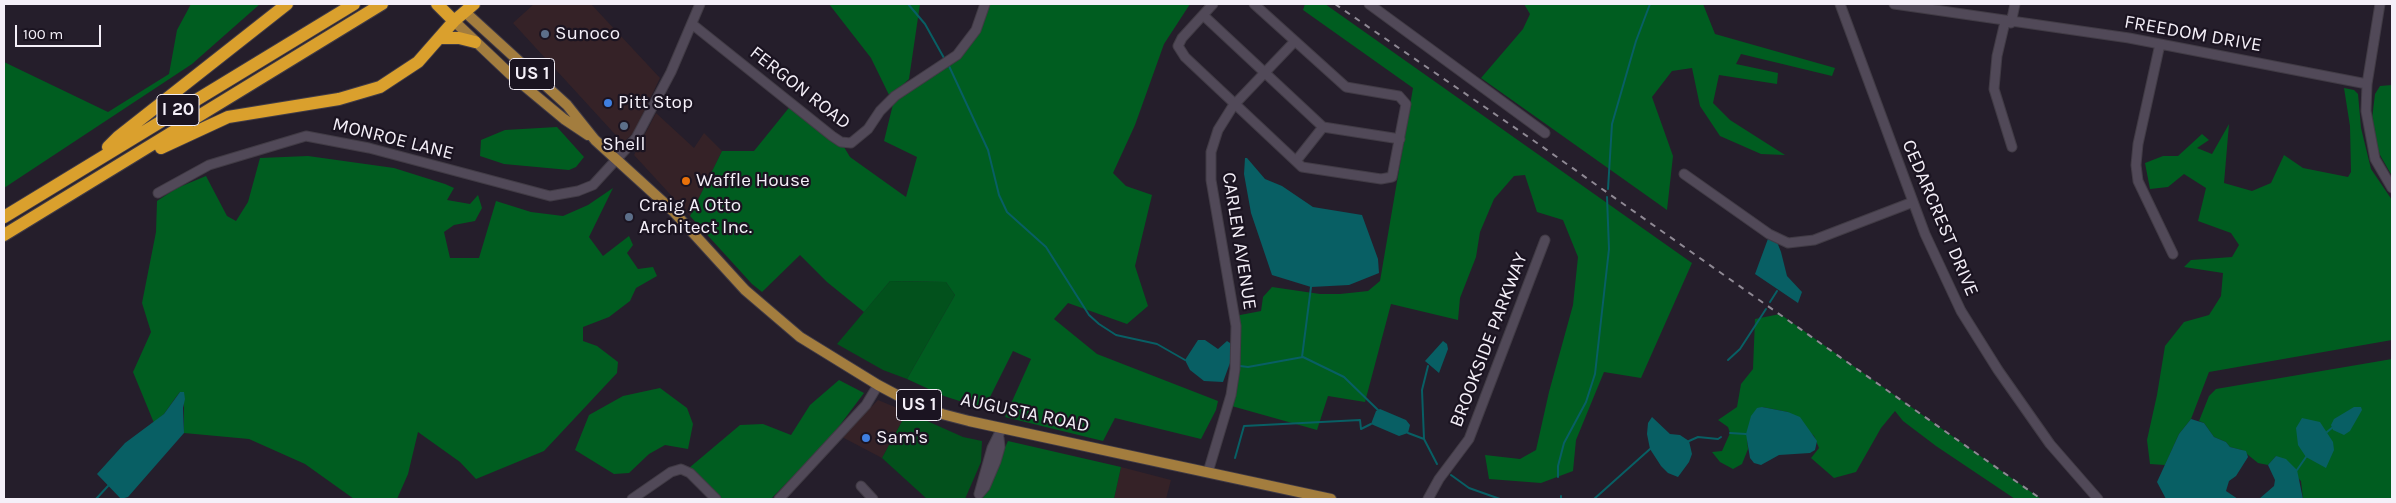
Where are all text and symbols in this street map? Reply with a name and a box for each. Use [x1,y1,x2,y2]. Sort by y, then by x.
street label: FREEDOM DRIVE [2122,11,2264,57]
scale bar [18,15,104,47]
place label: Sunoco [555,23,620,45]
text: 100 m [23,25,63,43]
marker: Sunoco [539,28,551,40]
street label: FERGON ROAD [745,42,855,134]
road number: US 1 [510,59,554,90]
place label: Pitt Stop [618,92,693,114]
road number: I 20 [157,94,199,126]
marker: Pitt Stop [602,97,614,109]
street label: MONROE LANE [330,113,456,165]
marker: Shell [618,120,630,132]
place label: Shell [602,134,646,156]
street label: CEDARCREST DRIVE [1897,136,1983,300]
place label: Waffle House [696,170,810,192]
street label: CARLEN AVENUE [1217,171,1261,311]
marker: Waffle House [680,175,692,187]
place label: Craig A Otto Architect Inc. [639,195,752,239]
marker: Craig A Otto Architect Inc. [623,211,635,223]
street label: BROOKSIDE PARKWAY [1445,249,1533,431]
street label: AUGUSTA ROAD [959,388,1091,438]
road number: US 1 [896,390,942,420]
place label: Sam's [876,427,928,449]
marker: Sam's [860,432,872,444]

